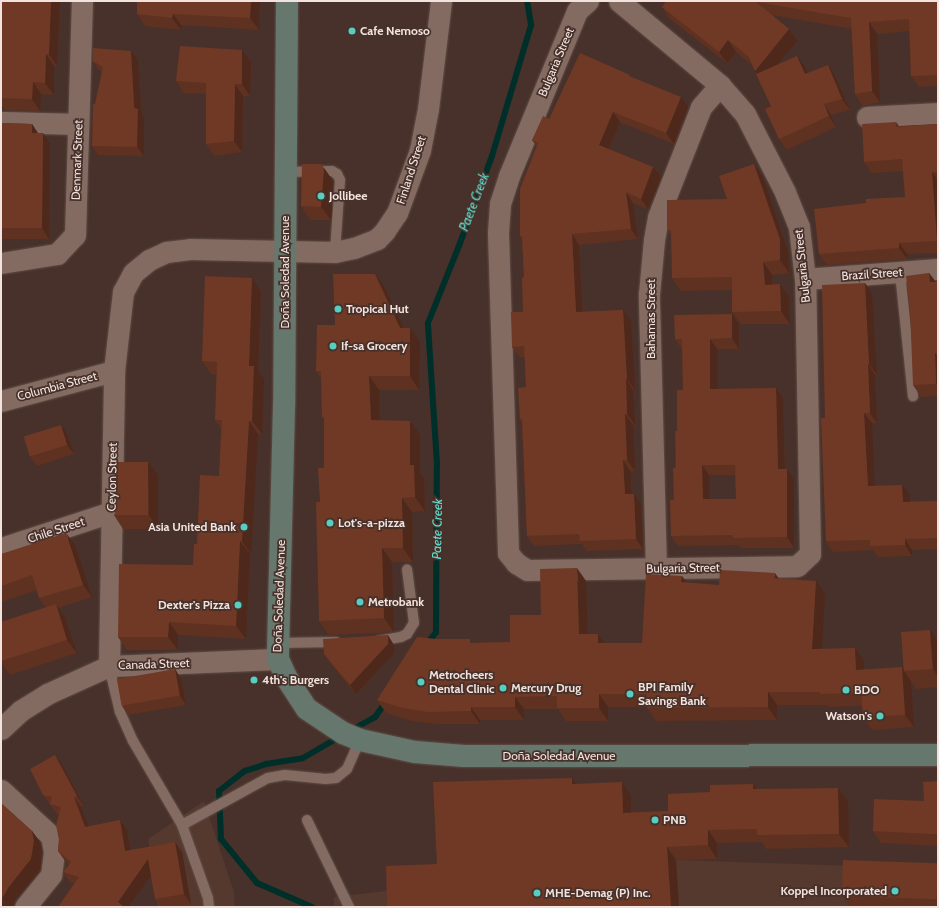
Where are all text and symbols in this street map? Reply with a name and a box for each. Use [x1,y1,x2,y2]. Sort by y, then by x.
place label: Cafe Nemoso [360,24,430,38]
street label: Bulgaria Street [535,25,577,99]
marker: Cafe Nemoso [347,26,357,36]
street label: Denmark Street [68,120,86,200]
street label: Finland Street [393,134,429,206]
water label: Paete Creek [456,171,492,233]
place label: Jollibee [329,189,367,203]
marker: Jollibee [316,191,326,201]
street label: Doña Soledad Avenue [278,216,292,328]
street label: Bulgaria Street [791,229,813,303]
street label: Brazil Street [841,265,903,283]
street label: Bahamas Street [644,279,658,359]
place label: Tropical Hut [346,302,409,316]
marker: Tropical Hut [333,304,343,314]
place label: If-sa Grocery [341,339,407,353]
marker: If-sa Grocery [328,341,338,351]
street label: Columbia Street [16,368,98,404]
street label: Ceylon Street [104,442,120,512]
water label: Paete Creek [429,498,445,560]
street label: Chile Street [26,514,86,546]
place label: Lot's-a-pizza [338,516,405,530]
marker: Lot's-a-pizza [325,518,335,528]
place label: Asia United Bank [148,520,236,534]
marker: Asia United Bank [239,522,249,532]
street label: Doña Soledad Avenue [270,539,288,653]
street label: Bulgaria Street [646,560,720,576]
place label: Metrobank [368,595,424,609]
marker: Metrobank [355,597,365,607]
place label: Dexter's Pizza [158,598,230,612]
marker: Dexter's Pizza [233,600,243,610]
street label: Canada Street [118,656,190,672]
place label: Metrocheers Dental Clinic [429,668,495,696]
place label: 4th's Burgers [262,673,329,687]
marker: 4th's Burgers [249,675,259,685]
marker: Metrocheers Dental Clinic [416,677,426,687]
place label: BPI Family Savings Bank [638,680,706,708]
place label: Mercury Drug [511,681,581,695]
marker: Mercury Drug [498,683,508,693]
place label: BDO [854,683,879,697]
marker: BDO [841,685,851,695]
marker: BPI Family Savings Bank [625,689,635,699]
place label: Watson's [825,709,872,723]
marker: Watson's [875,711,885,721]
street label: Doña Soledad Avenue [503,749,615,763]
place label: PNB [663,813,686,827]
marker: PNB [650,815,660,825]
place label: Koppel Incorporated [781,884,887,898]
place label: MHE-Demag (P) Inc. [545,886,651,900]
marker: Koppel Incorporated [890,886,900,896]
marker: MHE-Demag (P) Inc. [532,888,542,898]

